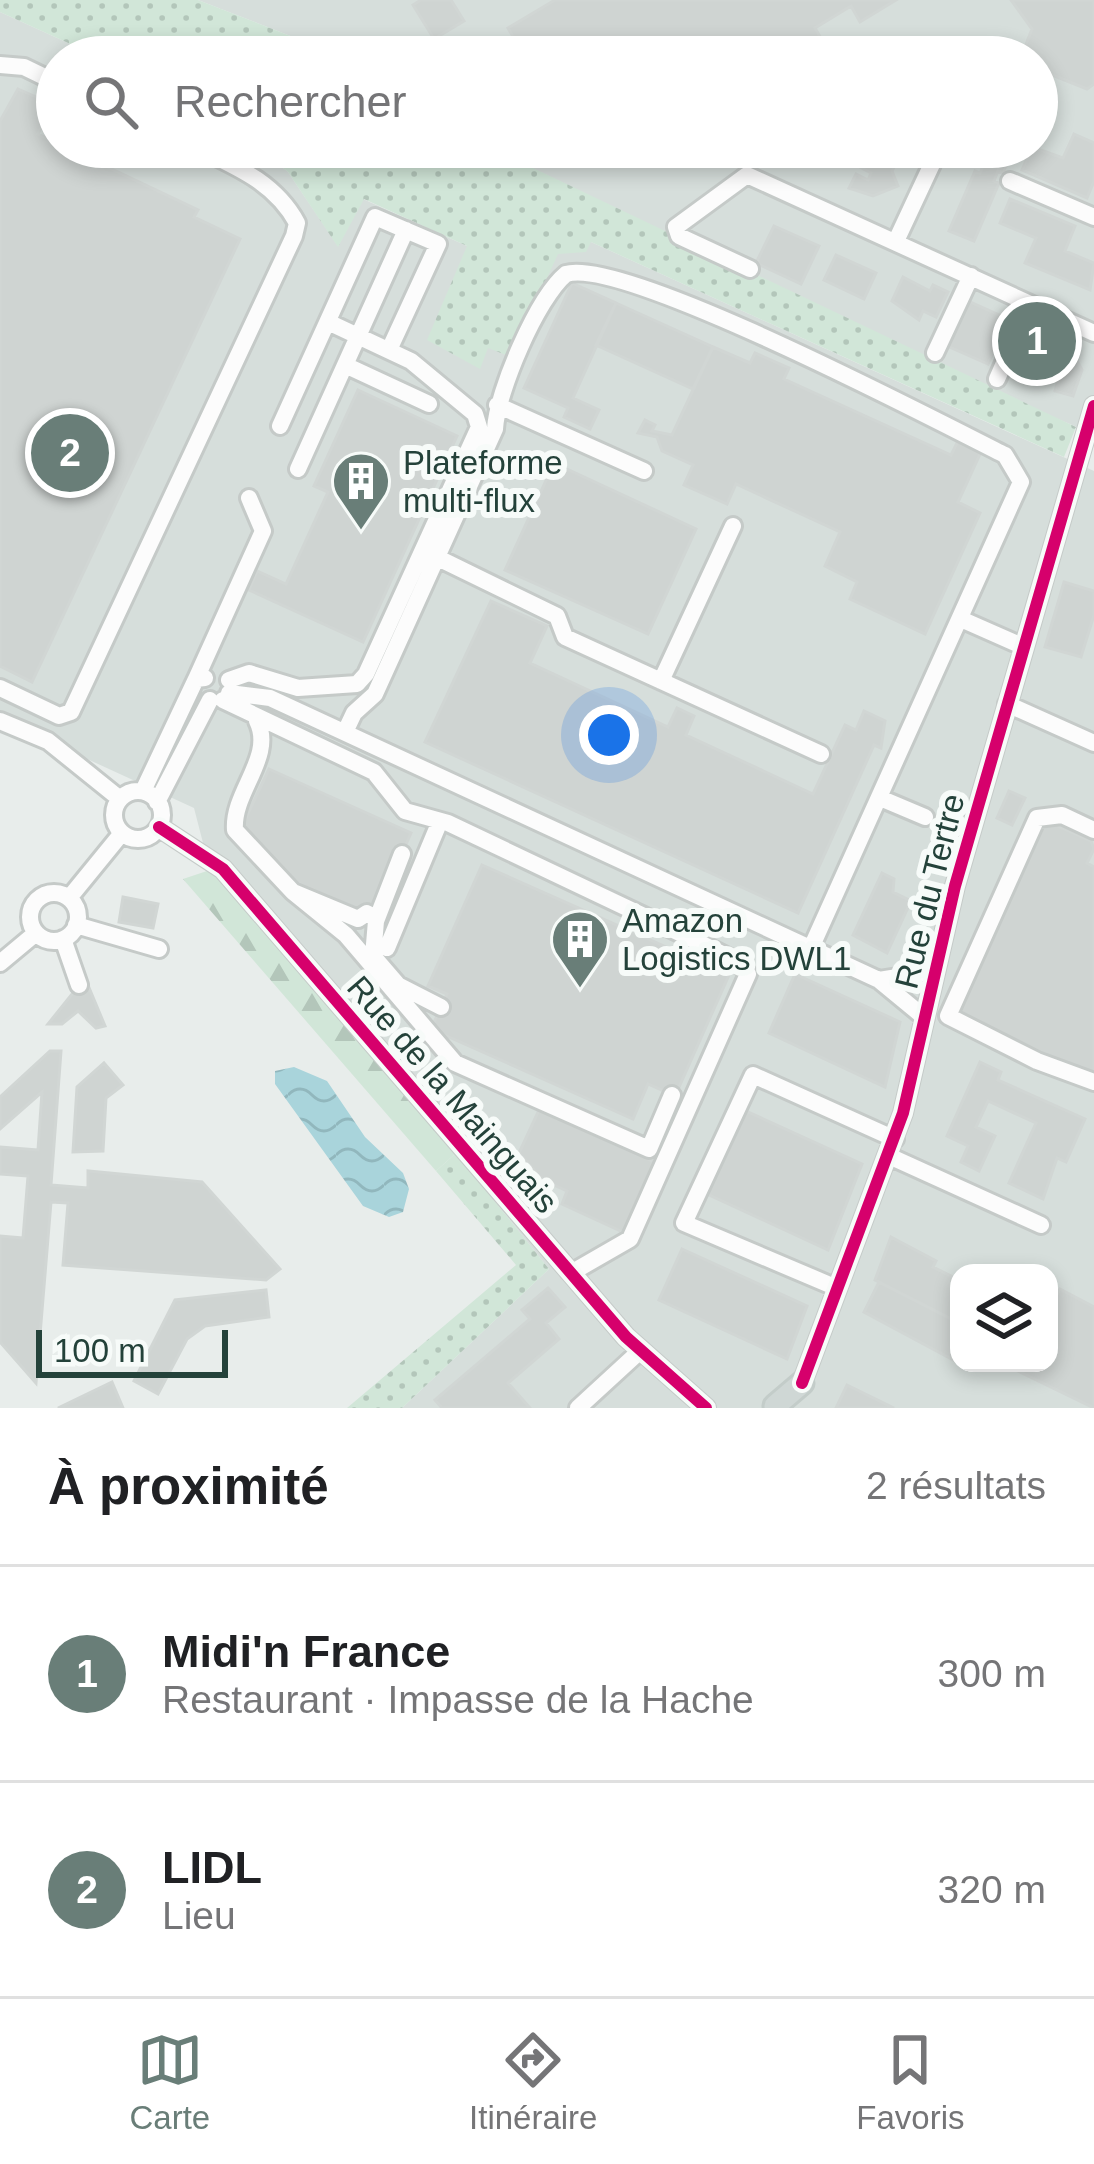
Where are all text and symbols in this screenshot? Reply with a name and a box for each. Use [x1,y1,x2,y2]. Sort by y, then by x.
search box [36,36,1058,168]
icon: search [78,69,144,135]
text: Rechercher [174,76,407,127]
pin: 1 [998,296,1076,386]
pin: 2 [31,408,109,498]
place label: Plateforme multi-flux [403,444,563,519]
building icon: Plateforme multi-flux [330,450,392,532]
your location [579,705,639,765]
street label: Rue du Tertre [887,790,972,992]
place label: Amazon Logistics DWL1 [622,902,851,977]
building icon: Amazon Logistics DWL1 [549,908,611,990]
street label: Rue de la Mainguais [340,969,565,1220]
map controls [950,1264,1058,1372]
button: layers [950,1264,1058,1372]
scale bar [36,1324,228,1377]
text: 100 m [54,1332,146,1369]
text: À proximité [48,1458,329,1515]
text: 2 résultats [866,1464,1046,1507]
text: Midi'n France [162,1626,450,1677]
text: 1 [76,1652,98,1695]
text: 300 m [938,1652,1046,1695]
text: Restaurant · Impasse de la Hache [162,1678,754,1721]
text: LIDL [162,1842,262,1893]
text: 2 [76,1868,98,1911]
text: 320 m [938,1868,1046,1911]
text: Lieu [162,1894,236,1937]
tab: Carte [129,2027,210,2137]
tab: Itinéraire [469,2027,597,2137]
tab: Favoris [856,2027,965,2137]

